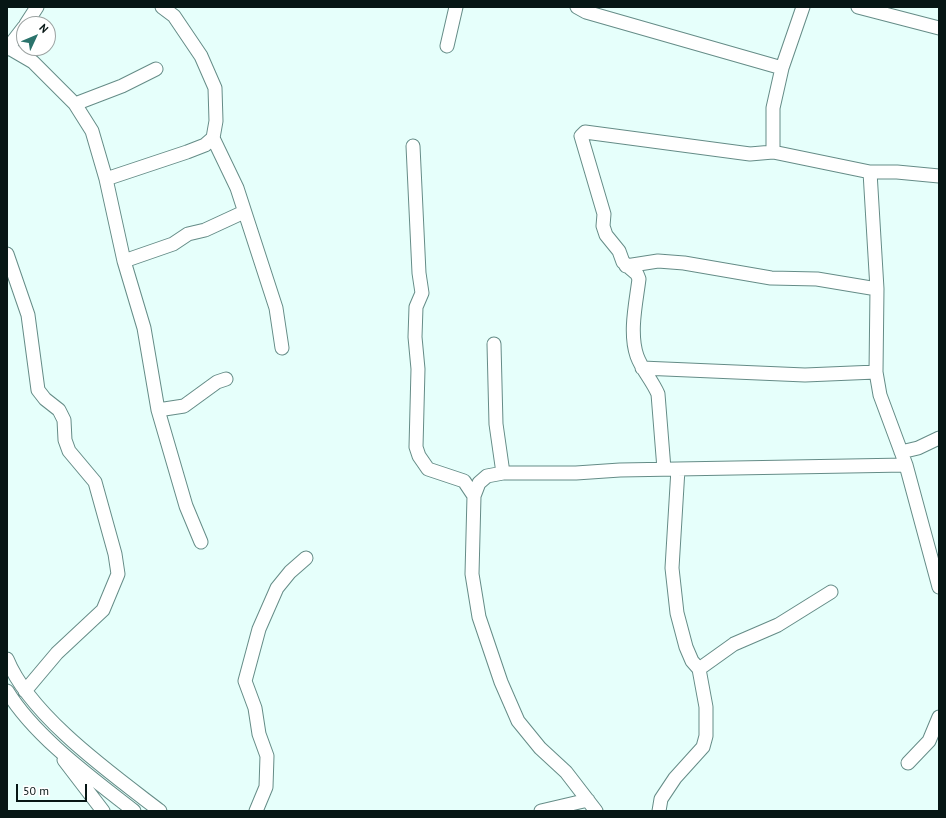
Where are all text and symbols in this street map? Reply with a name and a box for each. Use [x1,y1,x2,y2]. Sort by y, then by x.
north arrow [16,16,56,56]
text: N [36,21,51,36]
scale bar [18,776,89,802]
text: 50 m [23,783,49,798]

